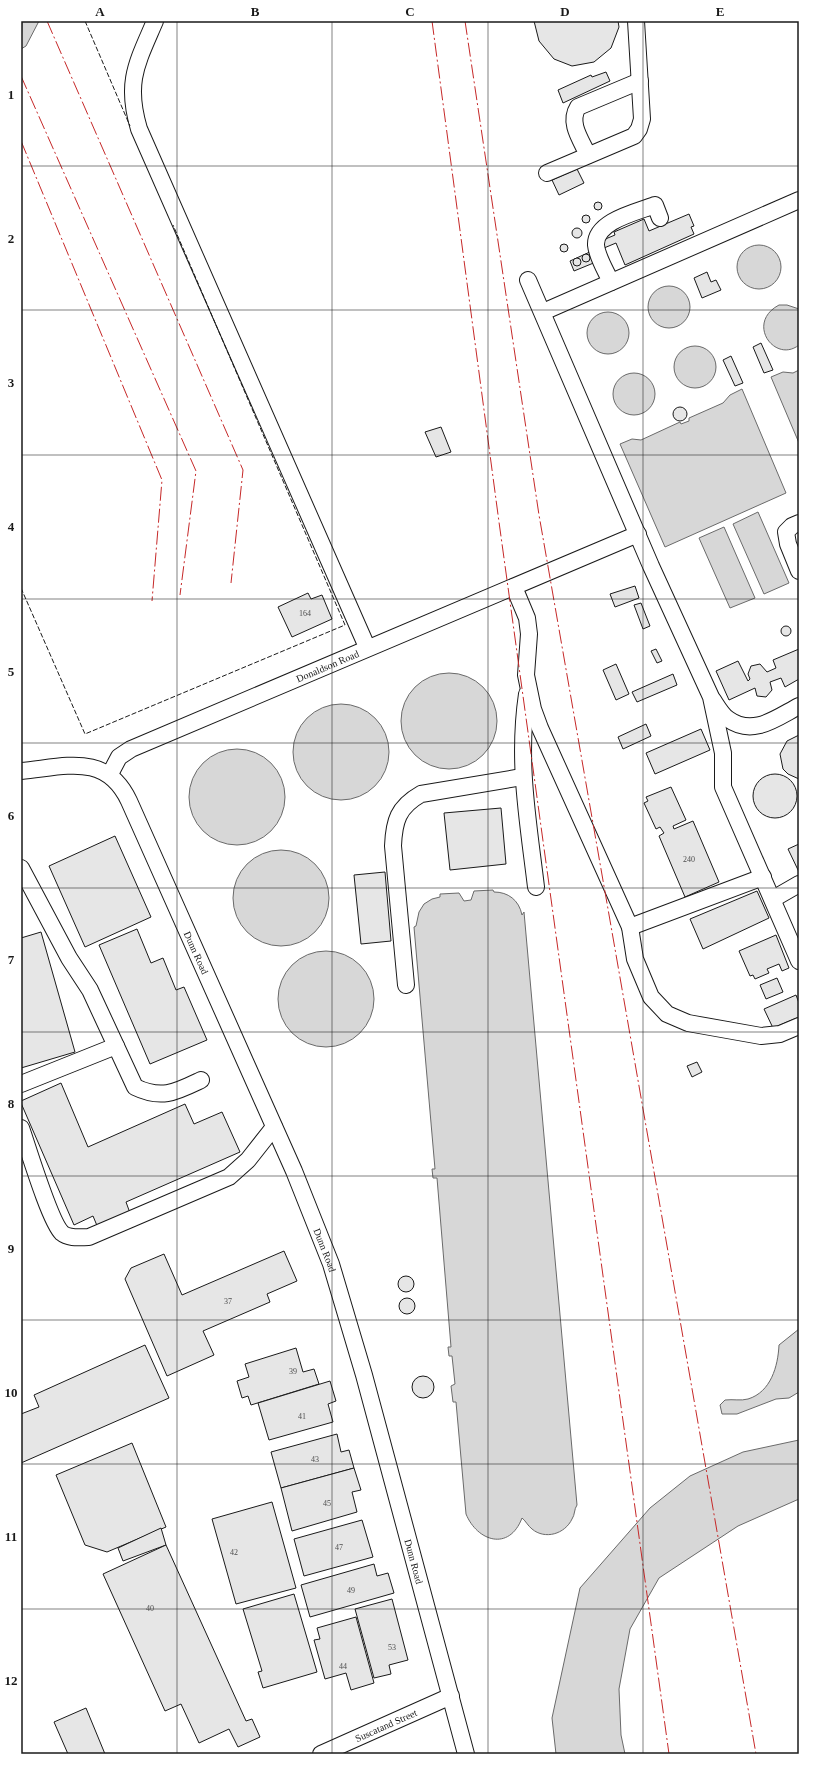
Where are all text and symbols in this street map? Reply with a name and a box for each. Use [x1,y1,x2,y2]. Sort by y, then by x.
text: A [95,4,105,19]
text: B [251,4,260,19]
text: C [405,4,415,19]
text: D [560,4,570,19]
text: E [716,4,724,19]
text: 1 [8,87,14,102]
text: 2 [8,231,14,246]
text: 3 [8,375,15,390]
text: 4 [8,519,15,534]
house number: 164 [299,609,311,618]
street label: Donaldson Road [295,648,361,684]
text: 5 [8,664,15,679]
text: 6 [8,808,15,823]
house number: 240 [683,855,695,864]
street label: Dunn Road [182,930,210,976]
text: 7 [8,952,15,967]
text: 8 [8,1096,15,1111]
street label: Dunn Road [311,1227,338,1273]
text: 9 [8,1241,15,1256]
house number: 37 [224,1297,232,1306]
house number: 39 [289,1367,297,1376]
text: 10 [5,1385,18,1400]
house number: 41 [298,1412,306,1421]
house number: 43 [311,1455,319,1464]
house number: 45 [323,1499,331,1508]
text: 11 [5,1529,17,1544]
street label: Dunn Road [402,1538,425,1585]
house number: 47 [335,1543,343,1552]
house number: 42 [230,1548,238,1557]
house number: 49 [347,1586,355,1595]
house number: 40 [146,1604,154,1613]
house number: 53 [388,1643,396,1652]
house number: 44 [339,1662,347,1671]
text: 12 [5,1673,18,1688]
street label: Suscatand Street [353,1707,419,1744]

